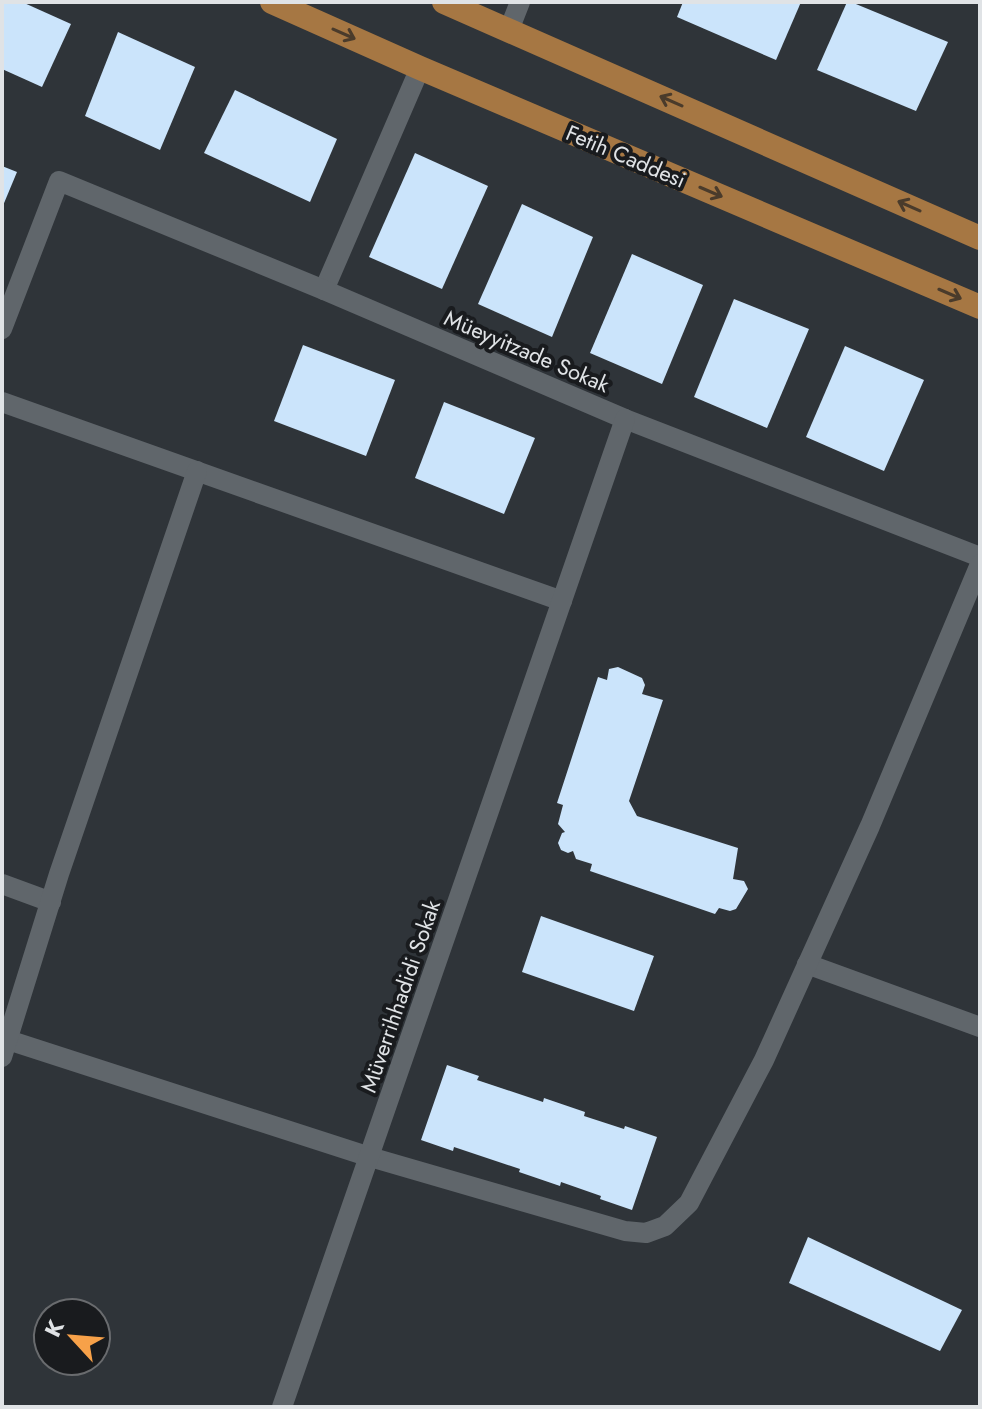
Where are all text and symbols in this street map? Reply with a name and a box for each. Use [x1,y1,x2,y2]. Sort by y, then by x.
one-way arrow [331,27,355,42]
one-way arrow [659,93,684,108]
street label: Fetih Caddesi [561,116,691,196]
one-way arrow [698,185,723,200]
one-way arrow [897,198,921,213]
one-way arrow [937,288,962,303]
street label: Müeyyitzade Sokak [439,302,615,400]
street label: Müverrihhadidi Sokak [352,895,448,1097]
north arrow [32,1297,112,1377]
text: K [36,1314,72,1342]

